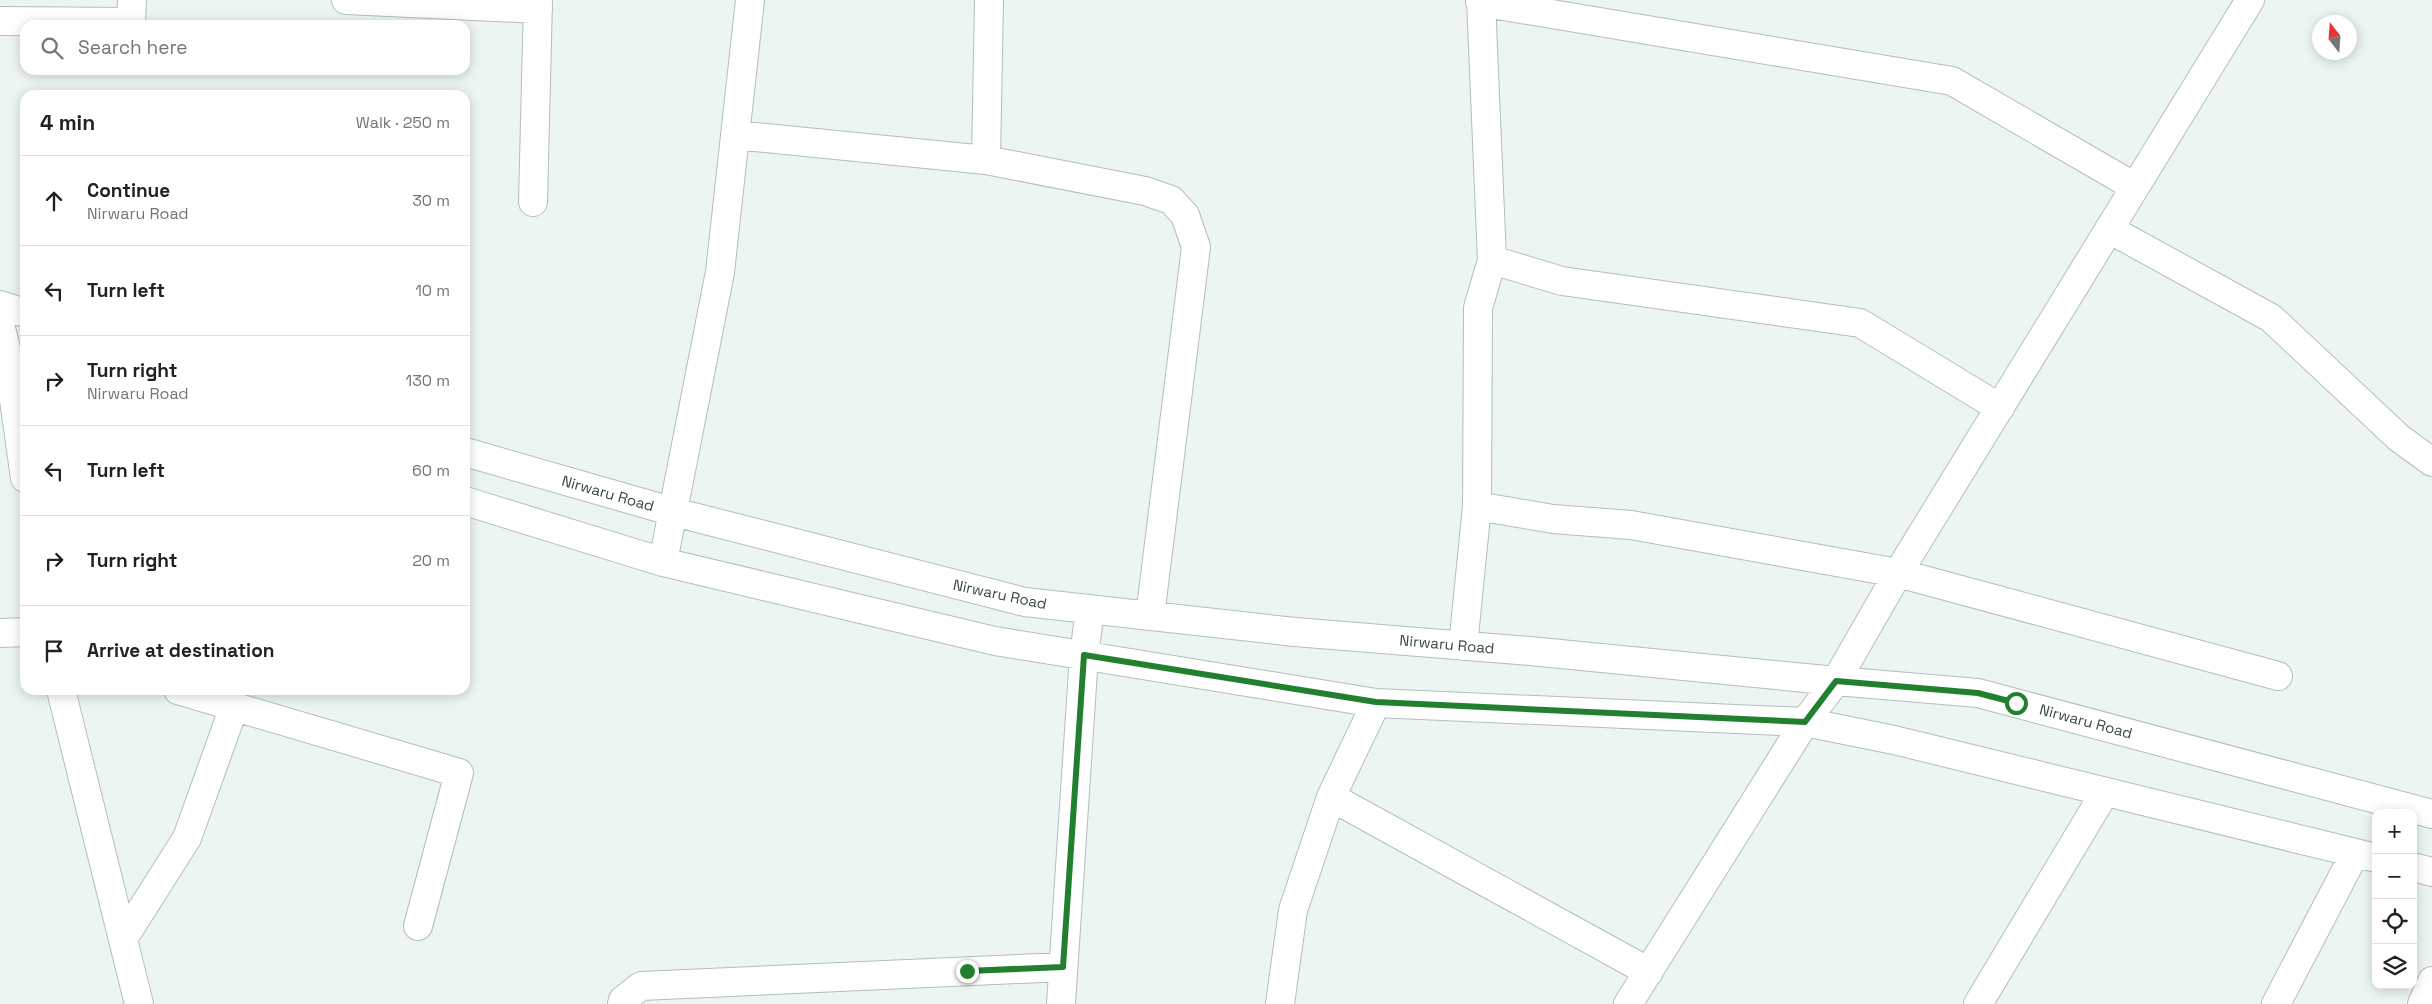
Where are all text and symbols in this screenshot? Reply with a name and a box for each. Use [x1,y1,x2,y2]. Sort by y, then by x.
north arrow [2312,15,2357,60]
search box [20,20,470,75]
icon: search [38,34,66,62]
text: Search here [78,35,188,60]
text: 4 min [40,109,95,136]
text: Walk · 250 m [356,112,450,133]
text: Continue [87,178,170,203]
icon: ahead [40,187,68,215]
text: 30 m [412,190,450,211]
text: Nirwaru Road [87,203,189,224]
icon: left [40,277,68,305]
text: Turn left [87,278,165,303]
text: 10 m [415,280,450,301]
text: Turn right [87,358,177,383]
icon: right [40,367,68,395]
text: 130 m [406,370,450,391]
text: Nirwaru Road [87,383,189,404]
icon: left [40,457,68,485]
text: Turn left [87,458,165,483]
text: 60 m [412,460,450,481]
street label: Nirwaru Road [560,471,656,515]
icon: right [40,547,68,575]
text: Turn right [87,548,177,573]
text: 20 m [412,550,450,571]
street label: Nirwaru Road [951,575,1049,613]
street label: Nirwaru Road [1399,630,1495,658]
icon: arrive [40,637,68,665]
text: Arrive at destination [87,638,275,663]
route start [2005,692,2028,715]
street label: Nirwaru Road [2038,699,2134,743]
map controls [2372,809,2417,989]
button: + [2372,809,2417,854]
button: − [2372,854,2417,899]
button: locate [2372,899,2417,944]
button: layers [2372,944,2417,989]
route end [956,960,979,983]

